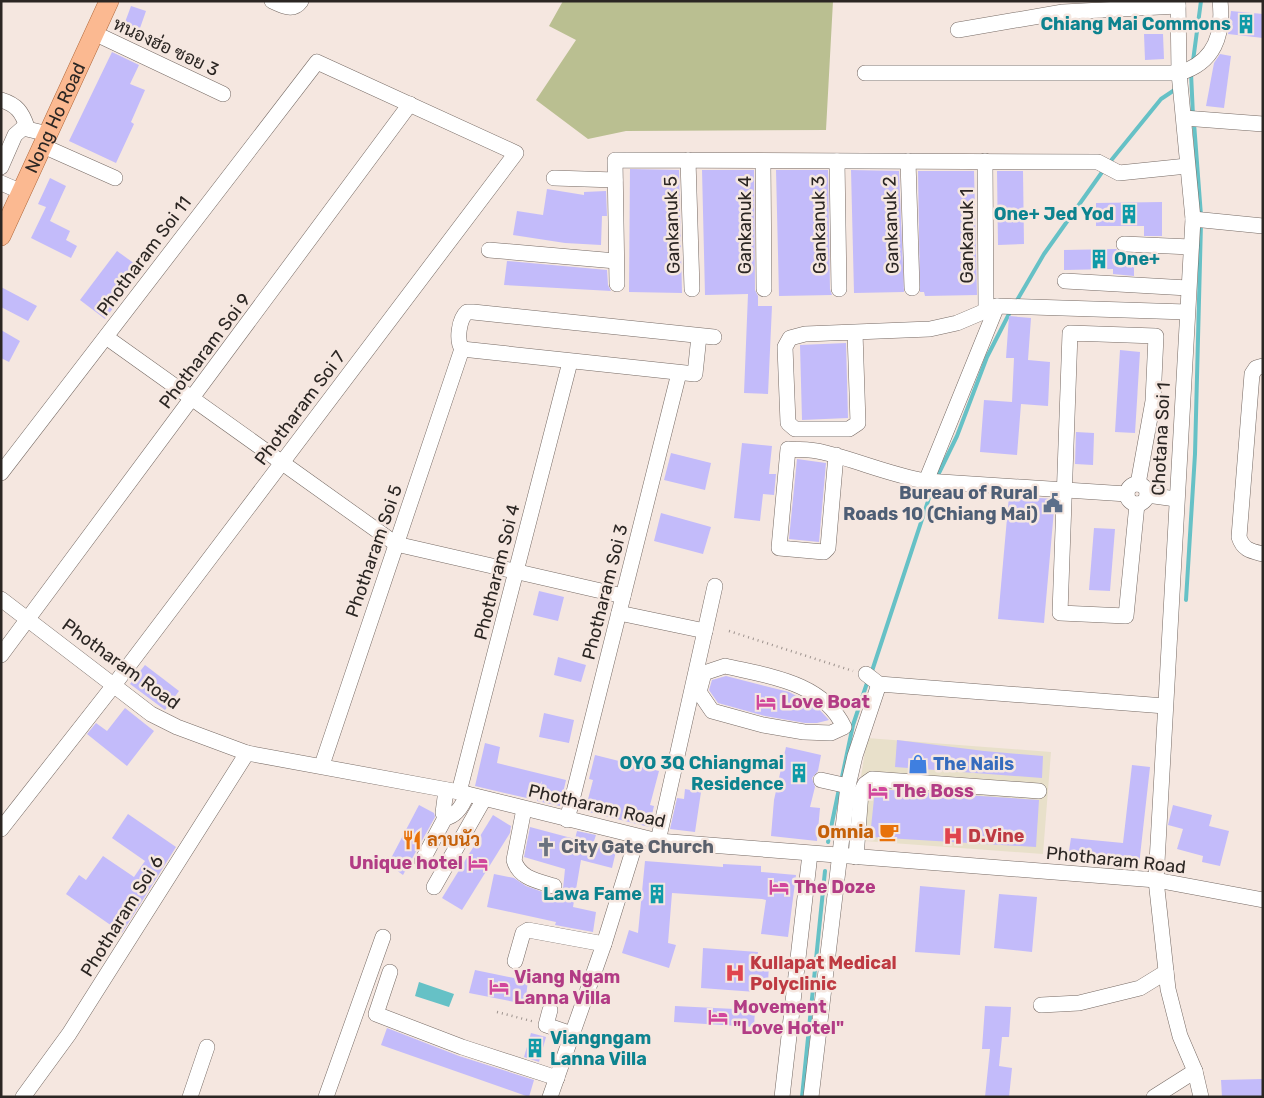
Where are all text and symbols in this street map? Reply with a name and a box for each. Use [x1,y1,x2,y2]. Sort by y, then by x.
street label: หนองฮ่อ ซอย 3 [110,12,223,81]
place label: Chiang Mai Commons [1040,13,1231,35]
building icon: Chiang Mai Commons [1235,13,1257,35]
street label: Nong Ho Road [20,59,90,177]
street label: Gankanuk 5 [659,176,685,274]
street label: Gankanuk 4 [734,176,756,274]
street label: Gankanuk 3 [807,176,831,274]
street label: Gankanuk 2 [878,176,904,274]
street label: Gankanuk 1 [956,188,978,284]
street label: Photharam Soi 11 [92,192,196,320]
place label: One+ Jed Yod [994,203,1114,225]
building icon: One+ Jed Yod [1118,203,1140,225]
building icon: One+ [1088,248,1110,270]
place label: One+ [1114,248,1160,270]
street label: Photharam Soi 9 [154,289,256,413]
street label: Photharam Soi 7 [250,347,350,469]
street label: Chotana Soi 1 [1147,382,1175,496]
street label: Photharam Soi 5 [341,482,407,620]
place label: Bureau of Rural Roads 10 (Chiang Mai) [843,482,1038,525]
public building icon: Bureau of Rural Roads 10 (Chiang Mai) [1042,492,1064,514]
street label: Photharam Soi 4 [469,502,525,642]
street label: Photharam Soi 3 [578,522,632,662]
street label: Photharam Road [58,614,184,714]
hotel icon: Love Boat [755,691,777,713]
place label: Love Boat [781,691,870,713]
place label: OYO 3Q Chiangmai Residence [620,752,784,795]
shop icon: The Nails [907,753,929,775]
place label: The Nails [933,753,1014,775]
building icon: OYO 3Q Chiangmai Residence [788,762,810,784]
street label: Photharam Road [526,779,668,833]
hotel icon: The Boss [867,780,889,802]
place label: The Boss [893,780,974,802]
place label: Omnia [817,821,874,843]
cafe icon: Omnia [878,821,900,843]
hospital icon: D.Vine [942,825,964,847]
place label: D.Vine [968,825,1025,847]
restaurant icon: ลาบนัว [401,829,423,851]
place label: ลาบนัว [427,829,480,851]
church icon: City Gate Church [535,836,557,858]
place label: City Gate Church [561,836,714,858]
street label: Photharam Road [1045,842,1187,878]
street label: Photharam Soi 6 [76,851,168,981]
place label: Unique hotel [349,852,463,874]
hotel icon: Unique hotel [467,852,489,874]
hotel icon: The Doze [768,876,790,898]
place label: The Doze [794,876,876,898]
place label: Lawa Fame [543,883,642,905]
building icon: Lawa Fame [646,883,668,905]
place label: Kullapat Medical Polyclinic [750,952,897,995]
hospital icon: Kullapat Medical Polyclinic [724,962,746,984]
place label: Viang Ngam Lanna Villa [514,966,620,1009]
hotel icon: Viang Ngam Lanna Villa [488,976,510,998]
place label: Movement "Love Hotel" [733,996,844,1039]
hotel icon: Movement "Love Hotel" [707,1006,729,1028]
place label: Viangngam Lanna Villa [550,1027,651,1070]
building icon: Viangngam Lanna Villa [524,1037,546,1059]

